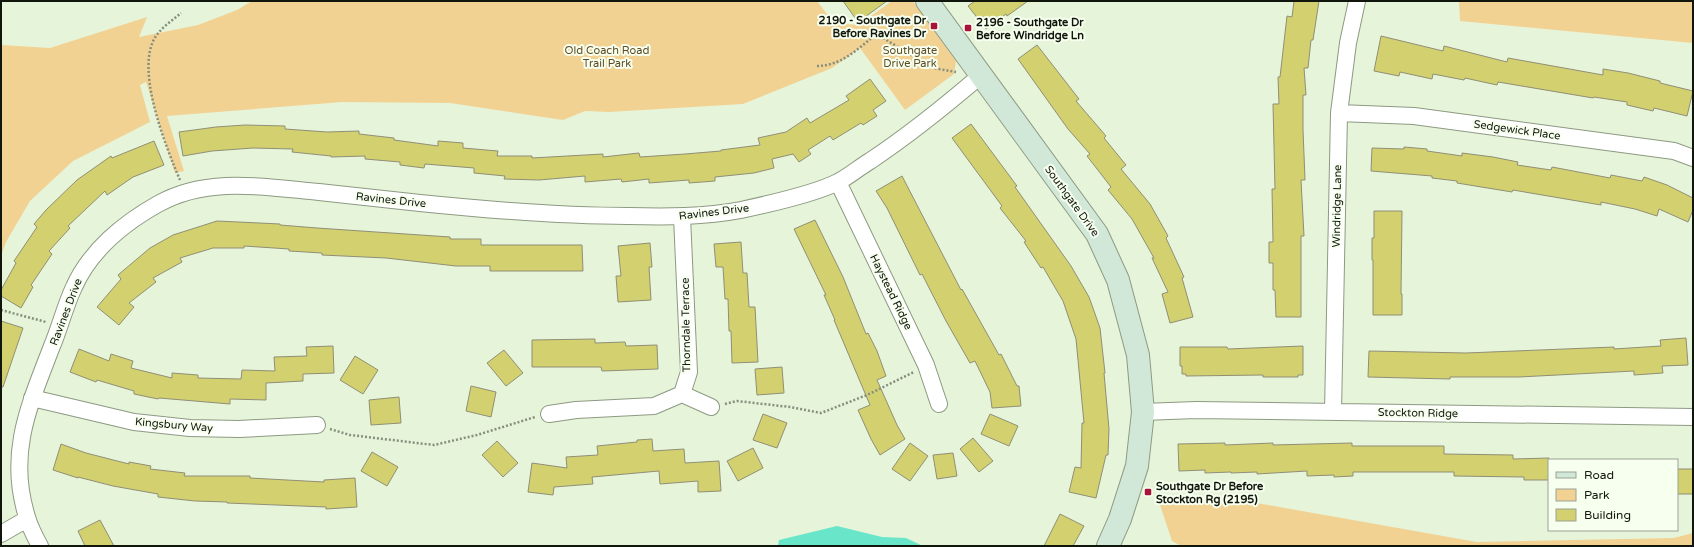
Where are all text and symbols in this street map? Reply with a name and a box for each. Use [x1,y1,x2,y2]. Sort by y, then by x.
place label: 2190 - Southgate Dr Before Ravines Dr [819,14,927,40]
place label: 2196 - Southgate Dr Before Windridge Ln [976,16,1084,43]
marker: 2190 - Southgate Dr Before Ravines Dr [929,21,939,31]
marker: 2196 - Southgate Dr Before Windridge Ln [963,23,973,33]
park label: Old Coach Road Trail Park [565,44,649,70]
park label: Southgate Drive Park [883,44,937,70]
street label: Sedgewick Place [1473,117,1561,143]
street label: Southgate Drive [1042,163,1102,239]
street label: Windridge Lane [1330,165,1344,247]
street label: Ravines Drive [355,190,427,210]
street label: Ravines Drive [678,201,750,223]
street label: Haystead Ridge [867,252,915,332]
street label: Ravines Drive [47,277,85,347]
street label: Thorndale Terrace [679,278,693,372]
street label: Stockton Ridge [1378,406,1458,420]
street label: Kingsbury Way [134,415,214,435]
legend [1548,459,1678,531]
text: Road [1584,468,1614,482]
place label: Southgate Dr Before Stockton Rg (2195) [1156,480,1264,507]
marker: Southgate Dr Before Stockton Rg (2195) [1143,487,1153,497]
text: Park [1584,488,1610,502]
text: Building [1584,508,1631,522]

